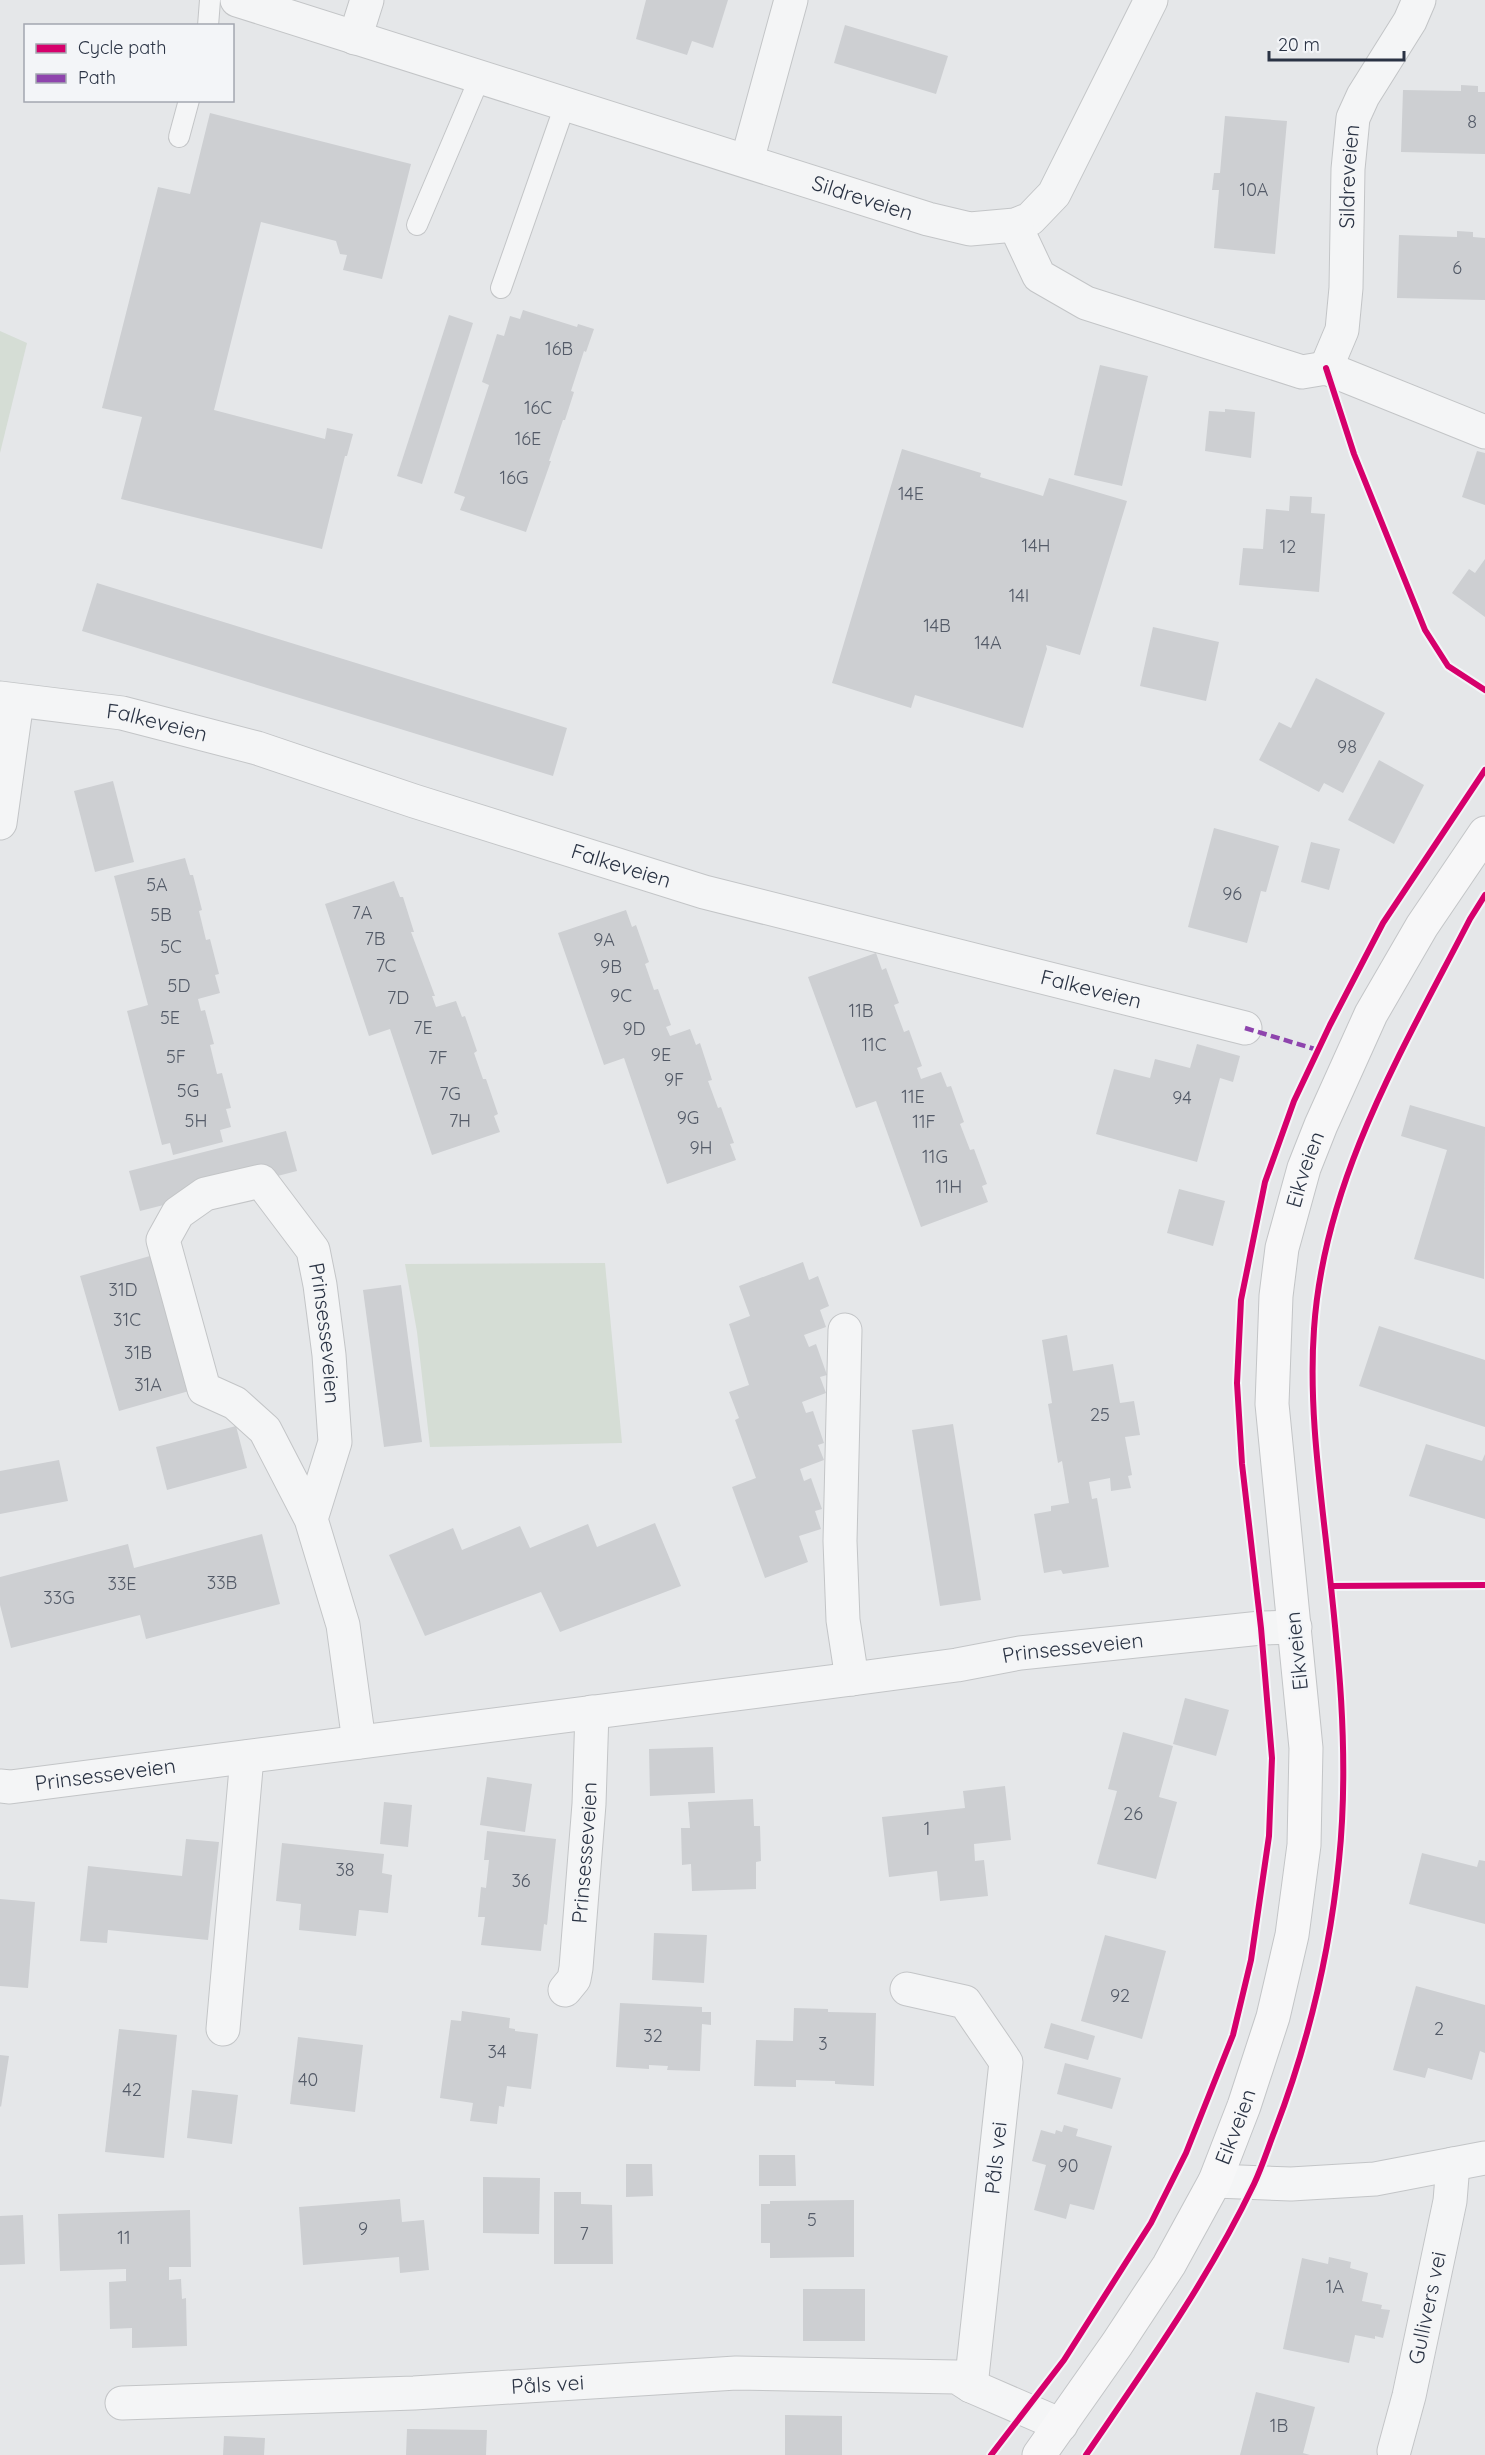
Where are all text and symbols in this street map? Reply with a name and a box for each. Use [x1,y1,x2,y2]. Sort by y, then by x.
legend [24,24,234,102]
scale bar [1269,24,1404,62]
text: 20 m [1278,33,1320,56]
text: Cycle path [78,36,166,59]
text: Path [78,66,116,89]
house number: 8 [1467,110,1477,133]
street label: Sildreveien [1333,123,1364,229]
street label: Sildreveien [809,169,916,225]
house number: 10A [1240,178,1269,201]
house number: 6 [1452,256,1462,279]
house number: 16B [545,337,573,360]
house number: 16C [524,396,552,419]
house number: 16E [515,427,541,450]
house number: 16G [500,466,528,489]
house number: 14E [898,482,924,505]
house number: 14H [1022,534,1050,557]
house number: 12 [1280,535,1296,558]
house number: 14I [1009,584,1029,607]
house number: 14B [923,614,951,637]
house number: 14A [974,631,1002,654]
street label: Falkeveien [105,697,210,747]
house number: 98 [1337,735,1357,758]
street label: Falkeveien [568,837,674,893]
house number: 5A [146,873,168,896]
house number: 96 [1222,882,1242,905]
house number: 7A [352,901,373,924]
house number: 5B [150,903,172,926]
house number: 7B [365,927,385,950]
house number: 9A [593,928,615,951]
house number: 5C [160,935,182,958]
house number: 7C [376,954,397,977]
house number: 9B [600,955,622,978]
street label: Falkeveien [1038,963,1144,1013]
house number: 5D [168,974,190,997]
house number: 9C [610,984,632,1007]
house number: 7D [387,986,409,1009]
house number: 11B [848,999,874,1022]
house number: 5E [160,1006,180,1029]
house number: 7E [413,1016,433,1039]
house number: 9D [623,1017,646,1040]
house number: 11C [861,1033,887,1056]
house number: 9E [651,1043,671,1066]
house number: 5F [166,1045,186,1068]
house number: 7F [428,1046,448,1069]
house number: 9F [664,1068,684,1091]
house number: 5G [177,1079,199,1102]
house number: 7G [439,1082,461,1105]
house number: 11E [901,1085,925,1108]
house number: 94 [1172,1086,1192,1109]
house number: 9G [677,1106,699,1129]
house number: 5H [185,1109,207,1132]
house number: 7H [449,1109,471,1132]
house number: 11F [912,1110,936,1133]
street label: Eikveien [1280,1127,1329,1210]
house number: 9H [689,1136,713,1159]
house number: 11G [922,1145,948,1168]
house number: 11H [936,1175,962,1198]
street label: Prinsesseveien [304,1260,346,1404]
house number: 31D [108,1278,138,1301]
house number: 31C [113,1308,141,1331]
house number: 31B [124,1341,152,1364]
house number: 31A [134,1373,162,1396]
house number: 25 [1090,1403,1110,1426]
house number: 33B [207,1571,237,1594]
house number: 33E [107,1572,137,1595]
house number: 33G [43,1586,75,1609]
street label: Eikveien [1279,1610,1313,1692]
street label: Prinsesseveien [1000,1626,1145,1668]
street label: Prinsesseveien [33,1752,177,1796]
street label: Prinsesseveien [566,1782,602,1924]
house number: 26 [1123,1802,1143,1825]
house number: 1 [924,1817,930,1840]
house number: 38 [335,1858,355,1881]
house number: 36 [511,1869,531,1892]
house number: 92 [1110,1984,1130,2007]
house number: 2 [1434,2017,1444,2040]
house number: 32 [643,2024,663,2047]
house number: 3 [818,2032,828,2055]
house number: 34 [488,2040,506,2063]
house number: 40 [298,2068,318,2091]
house number: 42 [122,2078,142,2101]
street label: Eikveien [1209,2085,1261,2168]
street label: Påls vei [978,2120,1012,2196]
house number: 90 [1058,2154,1078,2177]
house number: 5 [807,2208,817,2231]
house number: 9 [358,2217,368,2240]
house number: 7 [579,2222,589,2245]
house number: 11 [117,2226,131,2249]
street label: Gullivers vei [1402,2249,1451,2367]
house number: 1A [1326,2275,1345,2298]
street label: Påls vei [510,2368,585,2399]
house number: 1B [1270,2414,1288,2437]

